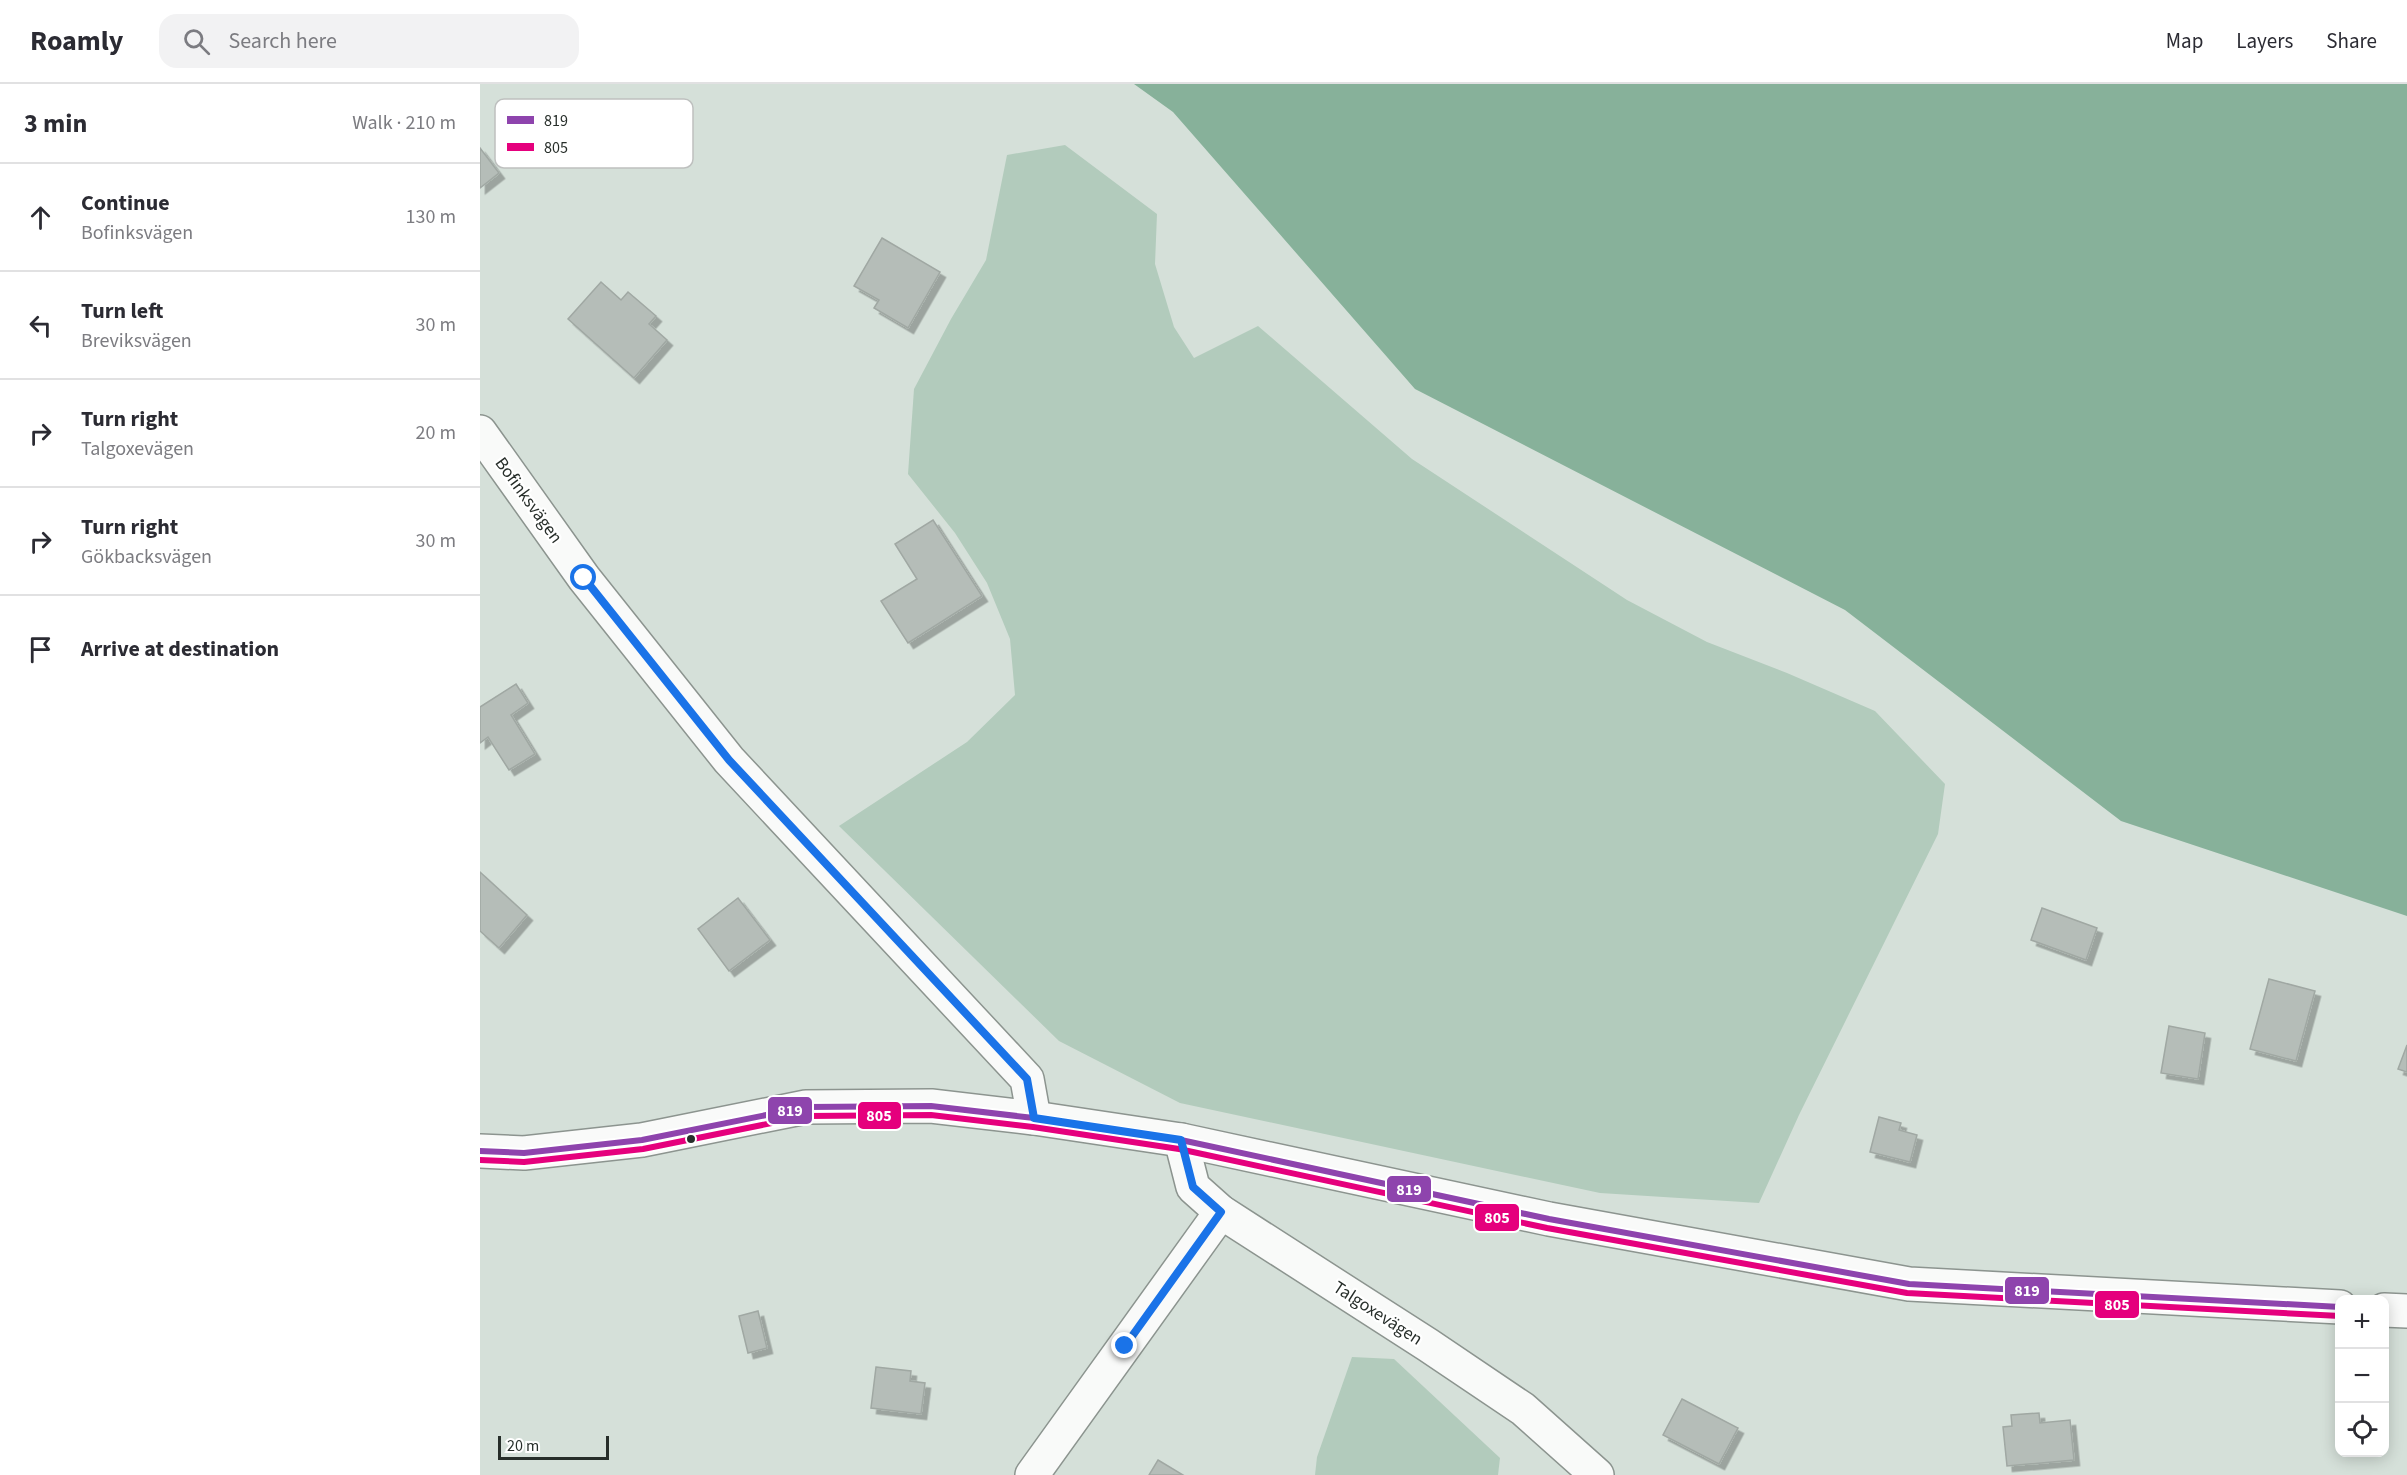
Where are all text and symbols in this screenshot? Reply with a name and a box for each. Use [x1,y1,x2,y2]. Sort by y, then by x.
search box [159,14,579,68]
text: Roamly [30,21,123,61]
icon: search [180,25,213,58]
text: Search here [228,25,337,57]
text: Map [2166,26,2203,56]
text: Layers [2236,26,2293,56]
text: Share [2326,26,2377,56]
legend [495,99,693,168]
text: 3 min [24,105,87,142]
text: Walk · 210 m [352,109,456,137]
text: 819 [544,110,568,132]
text: 805 [544,137,568,159]
text: Continue [81,187,170,219]
icon: ahead [24,201,57,234]
text: 130 m [406,203,456,231]
text: Bofinksvägen [81,219,193,247]
text: Turn left [81,295,163,327]
icon: left [24,309,57,342]
text: 30 m [416,311,456,339]
text: Breviksvägen [81,327,192,355]
text: Turn right [81,403,178,435]
icon: right [24,417,57,450]
text: 20 m [416,419,456,447]
text: Talgoxevägen [81,435,194,463]
street label: Bofinksvägen [489,452,568,548]
text: Turn right [81,511,178,543]
icon: right [24,525,57,558]
text: 30 m [416,527,456,555]
text: Gökbacksvägen [81,543,212,571]
route start [570,564,596,590]
icon: arrive [24,633,57,666]
text: Arrive at destination [81,633,279,665]
line badge: 819 [767,1096,813,1125]
text: 819 [777,1100,803,1122]
line badge: 805 [857,1101,902,1130]
text: 805 [866,1105,892,1127]
unlabelled marker [685,1133,697,1145]
line badge: 819 [1386,1175,1432,1203]
text: 819 [1396,1179,1422,1201]
line badge: 805 [1474,1203,1520,1232]
text: 805 [1484,1207,1510,1229]
street label: Talgoxevägen [1328,1275,1427,1352]
line badge: 819 [2004,1276,2050,1305]
text: 819 [2014,1280,2040,1302]
line badge: 805 [2094,1290,2140,1319]
text: 805 [2104,1294,2130,1316]
map controls [2335,1295,2389,1457]
button: + [2335,1295,2389,1349]
route end [1111,1332,1137,1358]
button: − [2335,1349,2389,1403]
button: locate [2335,1403,2389,1457]
scale bar [498,1433,609,1460]
text: 20 m [507,1435,539,1457]

